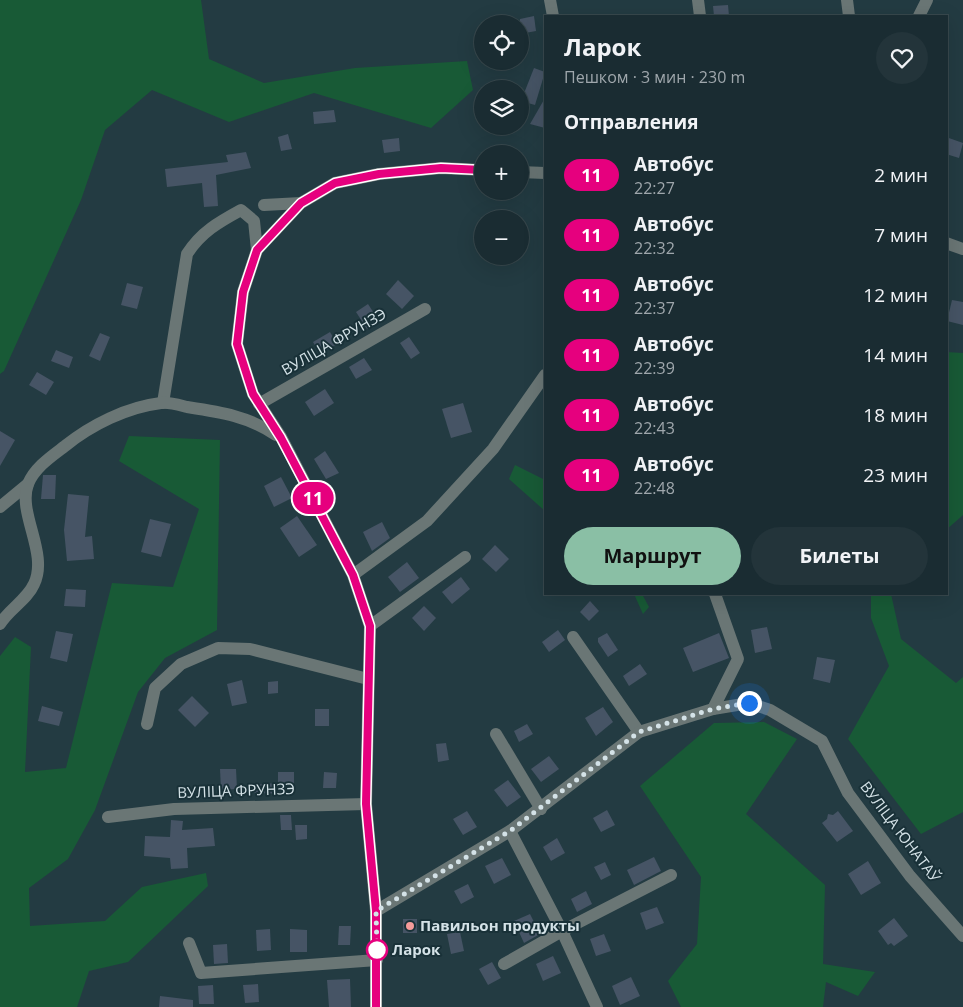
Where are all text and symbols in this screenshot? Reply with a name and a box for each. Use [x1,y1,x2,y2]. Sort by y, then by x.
map controls [474,15,529,265]
button: locate [474,15,529,70]
text: Ларок [564,30,641,63]
button: heart [876,32,928,84]
text: Пешком · 3 мин · 230 m [564,66,745,88]
button: layers [474,80,529,135]
text: Отправления [564,109,698,135]
button: + [474,145,529,200]
text: Автобус [634,151,714,177]
text: 2 мин [874,162,928,188]
text: 11 [581,163,602,187]
text: 22:27 [634,177,675,199]
button: − [474,210,529,265]
text: Автобус [634,211,714,237]
text: 7 мин [874,222,928,248]
text: 11 [581,223,602,247]
text: 22:32 [634,237,675,259]
text: Автобус [634,271,714,297]
text: 12 мин [863,282,928,308]
text: 11 [581,283,602,307]
text: 22:37 [634,297,675,319]
street label: ВУЛІЦА ФРУНЗЭ [278,303,389,379]
text: Автобус [634,331,714,357]
text: 14 мин [863,342,928,368]
text: 11 [581,343,602,367]
text: 22:39 [634,357,675,379]
text: Автобус [634,391,714,417]
text: 18 мин [863,402,928,428]
text: 11 [581,403,602,427]
text: 22:43 [634,417,675,439]
text: Автобус [634,451,714,477]
text: 23 мин [863,462,928,488]
text: 11 [581,463,602,487]
text: 22:48 [634,477,675,499]
line badge: 11 [290,482,336,514]
text: 11 [303,486,323,510]
button: Маршрут [564,527,741,585]
button: Билеты [751,527,928,585]
your location [737,691,762,716]
street label: ВУЛІЦА ЮНАТАЎ [856,777,946,886]
street label: ВУЛІЦА ФРУНЗЭ [177,778,295,802]
place label: Павильон продукты [420,915,580,935]
marker: Павильон продукты [404,920,416,932]
marker: Ларок [366,939,388,961]
place label: Ларок [392,939,441,959]

